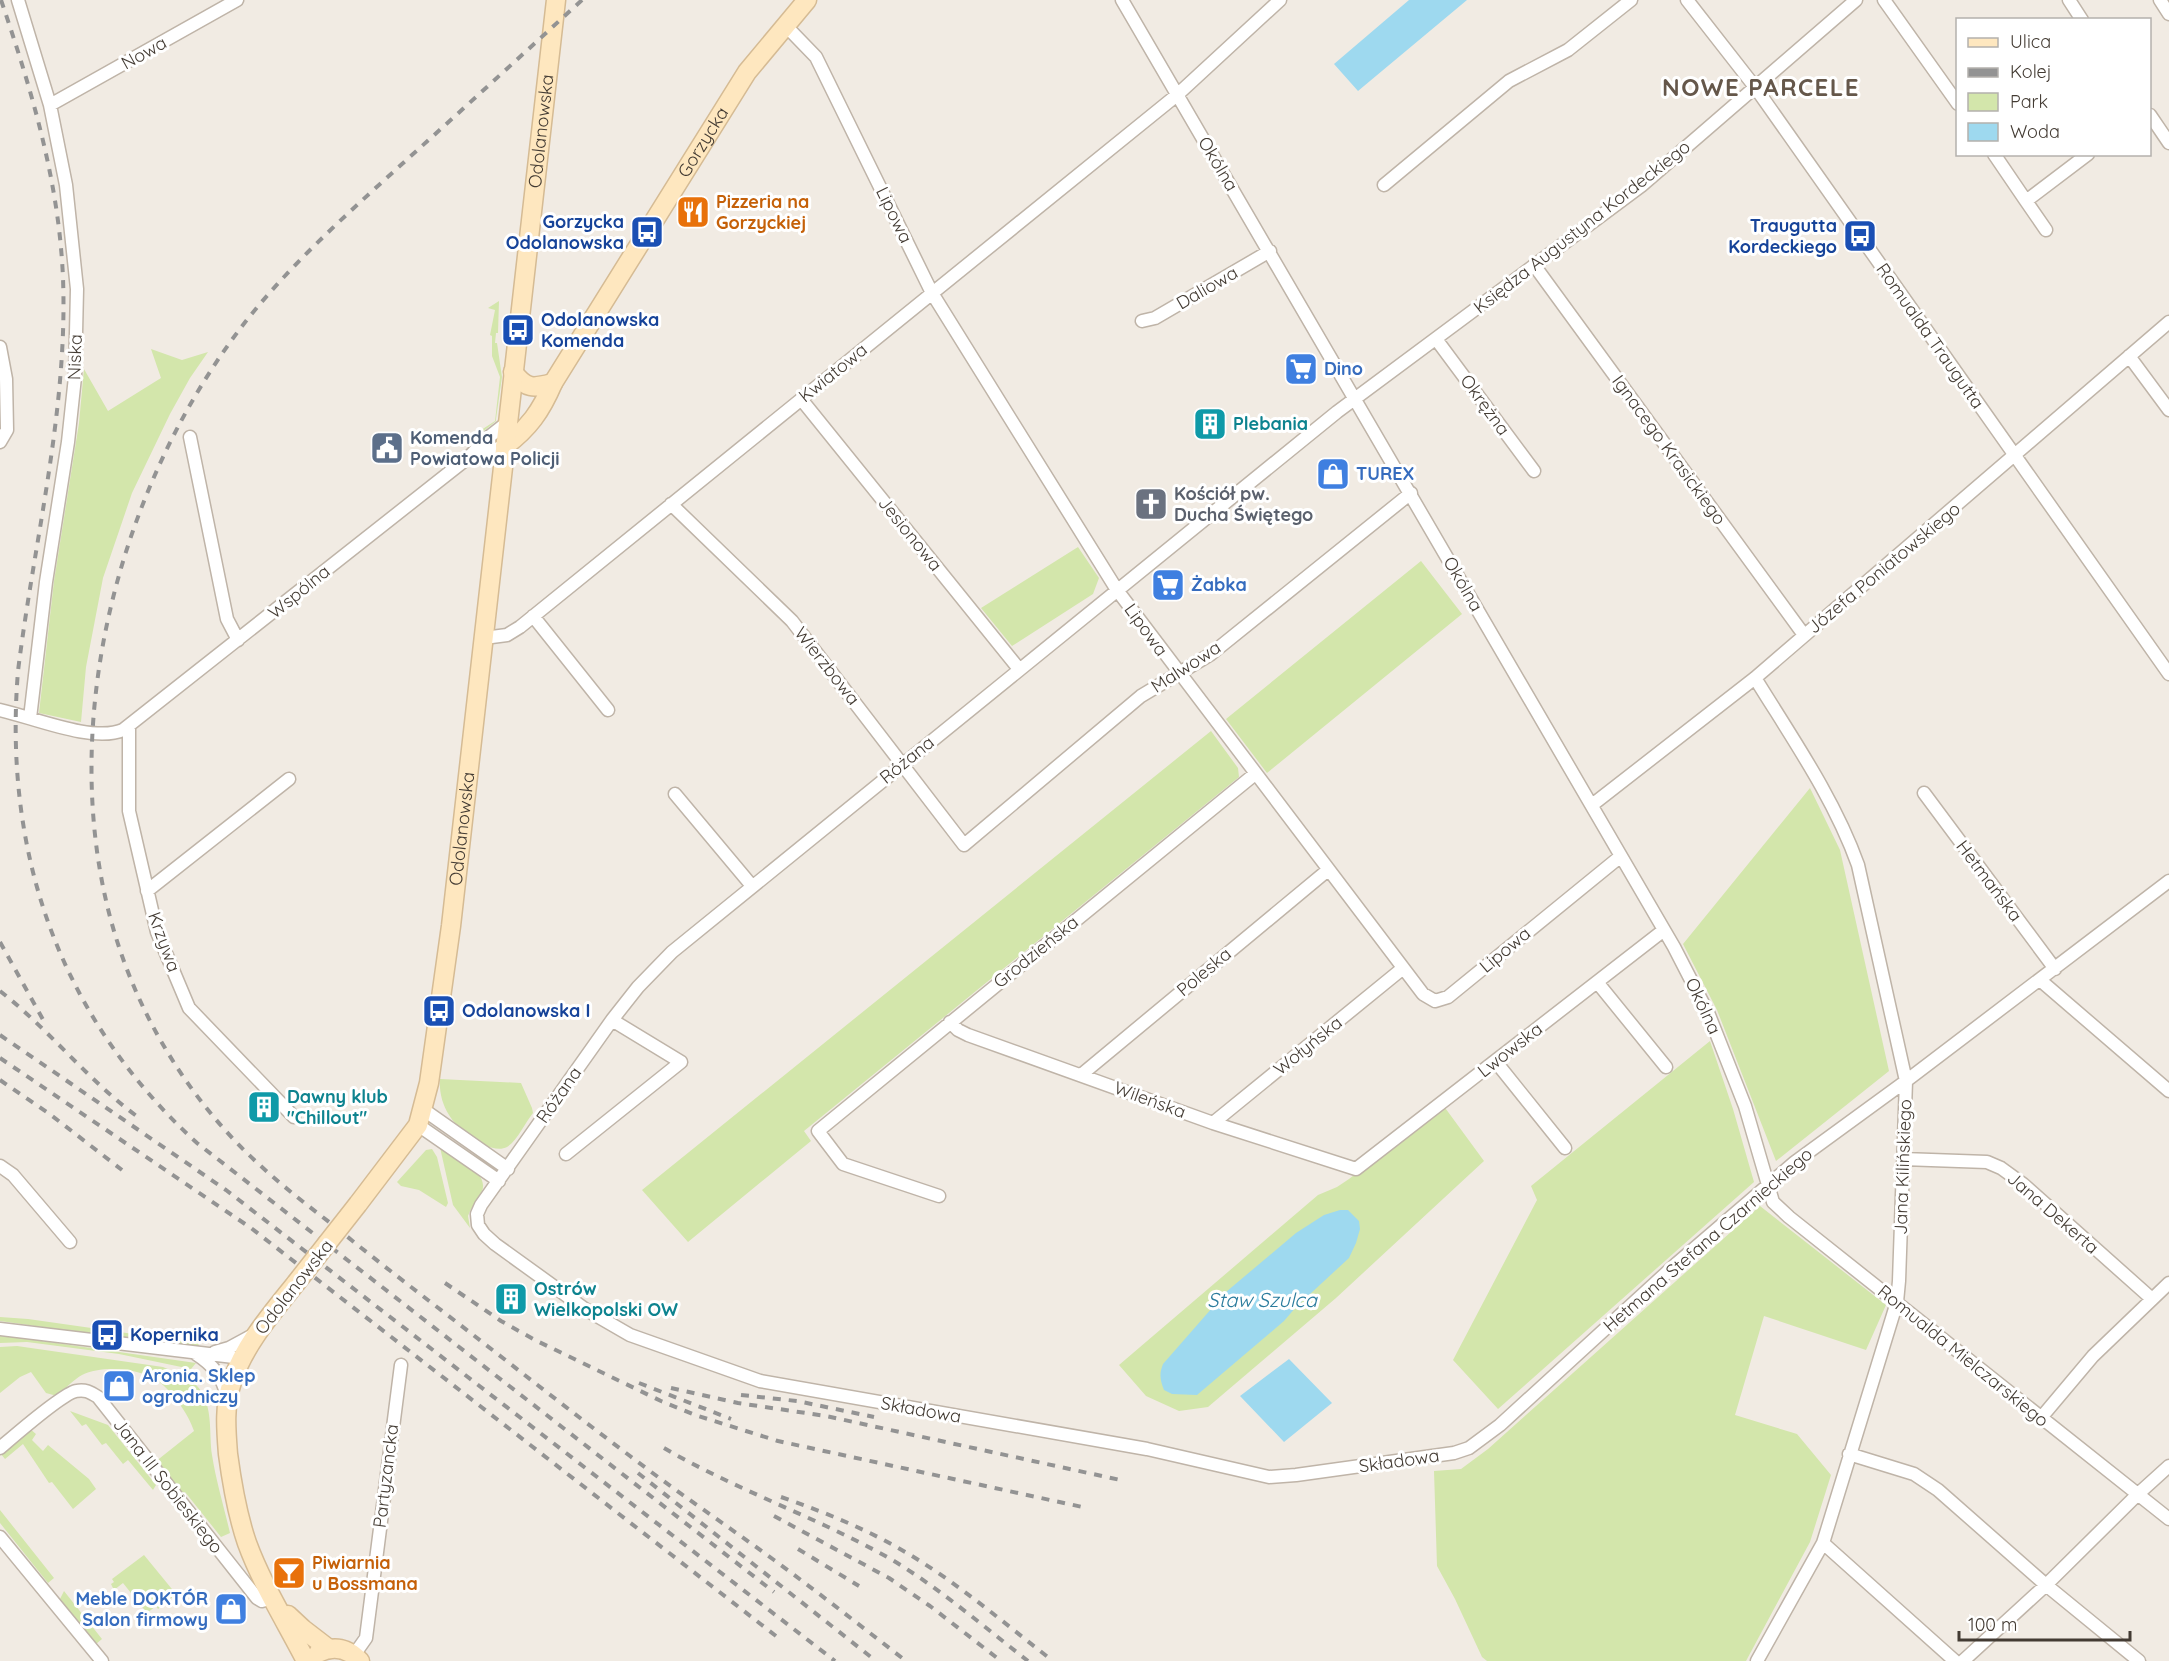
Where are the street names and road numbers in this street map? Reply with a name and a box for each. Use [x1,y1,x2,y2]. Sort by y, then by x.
street label: Nowa [117,31,171,74]
street label: Odolanowska [523,73,558,189]
street label: Gorzycka [672,102,733,182]
street label: Okólna [1193,132,1244,195]
street label: Księdza Augustyna Kordeckiego [1469,135,1695,318]
street label: Lipowa [871,183,918,247]
street label: Romualda Traugutta [1871,258,1989,413]
street label: Daliowa [1172,261,1242,314]
street label: Niska [62,334,87,380]
street label: Kwiatowa [794,338,872,407]
street label: Okrężna [1456,370,1515,440]
street label: Ignacego Krasickiego [1607,370,1732,529]
street label: Jesionowa [873,492,947,576]
street label: Józefa Poniatowskiego [1803,497,1965,638]
street label: Okólna [1439,552,1488,615]
street label: Wspólna [263,560,334,624]
street label: Lipowa [1120,599,1173,661]
street label: Wierzbowa [790,622,865,710]
street label: Malwowa [1147,636,1225,698]
street label: Różana [875,731,939,789]
street label: Odolanowska [444,771,479,887]
street label: Hetmańska [1951,835,2027,926]
street label: Krzywa [143,909,186,975]
street label: Grodzieńska [989,910,1083,993]
street label: Lipowa [1474,922,1535,978]
street label: Poleska [1172,942,1236,1001]
street label: Okólna [1680,974,1727,1038]
street label: Wołyńska [1269,1011,1347,1080]
street label: Lwowska [1473,1017,1547,1082]
street label: Różana [531,1062,586,1127]
street label: Wileńska [1111,1076,1189,1123]
street label: Jana Kilińskiego [1889,1099,1916,1235]
street label: Hetmana Stefana Czarnieckiego [1598,1142,1817,1337]
street label: Jana Dekerta [2003,1167,2104,1259]
street label: Odolanowska [249,1235,338,1339]
street label: Romualda Mielczarskiego [1873,1279,2054,1432]
street label: Składowa [879,1391,963,1428]
street label: Jana III Sobieskiego [108,1413,228,1558]
street label: Partyzancka [368,1423,403,1529]
street label: Składowa [1357,1443,1441,1478]

